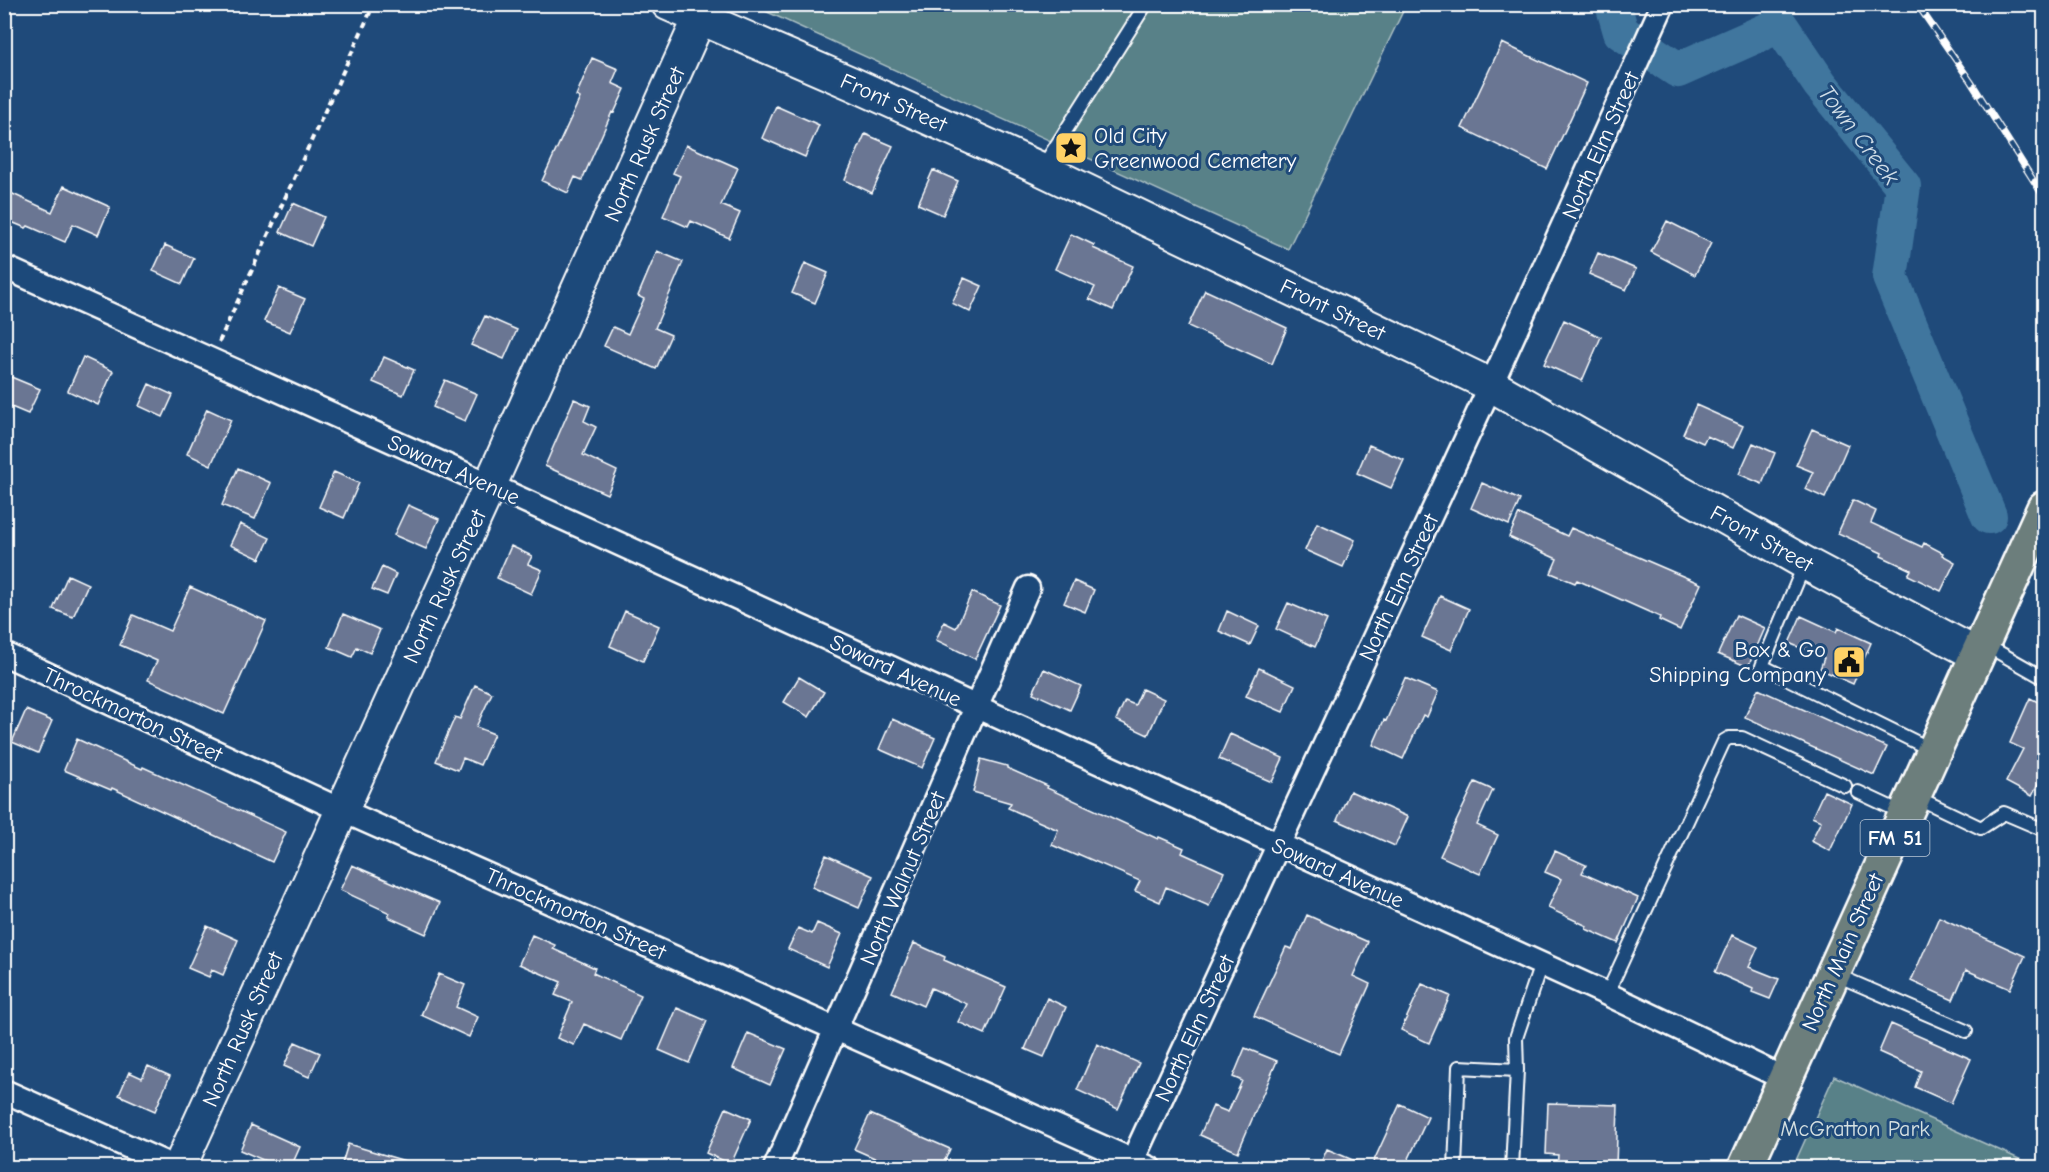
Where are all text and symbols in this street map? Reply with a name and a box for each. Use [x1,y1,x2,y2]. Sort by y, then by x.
street label: North Rusk Street [599,62,691,226]
street label: North Elm Street [1557,67,1645,223]
street label: Front Street [836,68,951,138]
water label: Town Creek [1812,79,1906,191]
place label: Old City Greenwood Cemetery [1094,123,1296,174]
place icon: Old City Greenwood Cemetery [1053,130,1089,166]
street label: Front Street [1276,273,1390,347]
street label: Soward Avenue [384,429,524,511]
street label: Front Street [1706,500,1818,578]
street label: North Rusk Street [398,505,492,668]
street label: North Elm Street [1354,509,1445,665]
street label: Soward Avenue [826,629,965,713]
place label: Box & Go Shipping Company [1649,637,1826,688]
public building icon: Box & Go Shipping Company [1831,644,1867,680]
street label: Throckmorton Street [39,662,227,768]
street label: North Walnut Street [855,787,952,969]
road number: FM 51 [1860,820,1930,856]
street label: Soward Avenue [1268,832,1408,914]
street label: Throckmorton Street [481,862,671,966]
street label: North Main Street [1797,869,1890,1035]
street label: North Rusk Street [197,947,289,1111]
street label: North Elm Street [1150,950,1241,1106]
park label: McGratton Park [1780,1116,1930,1142]

